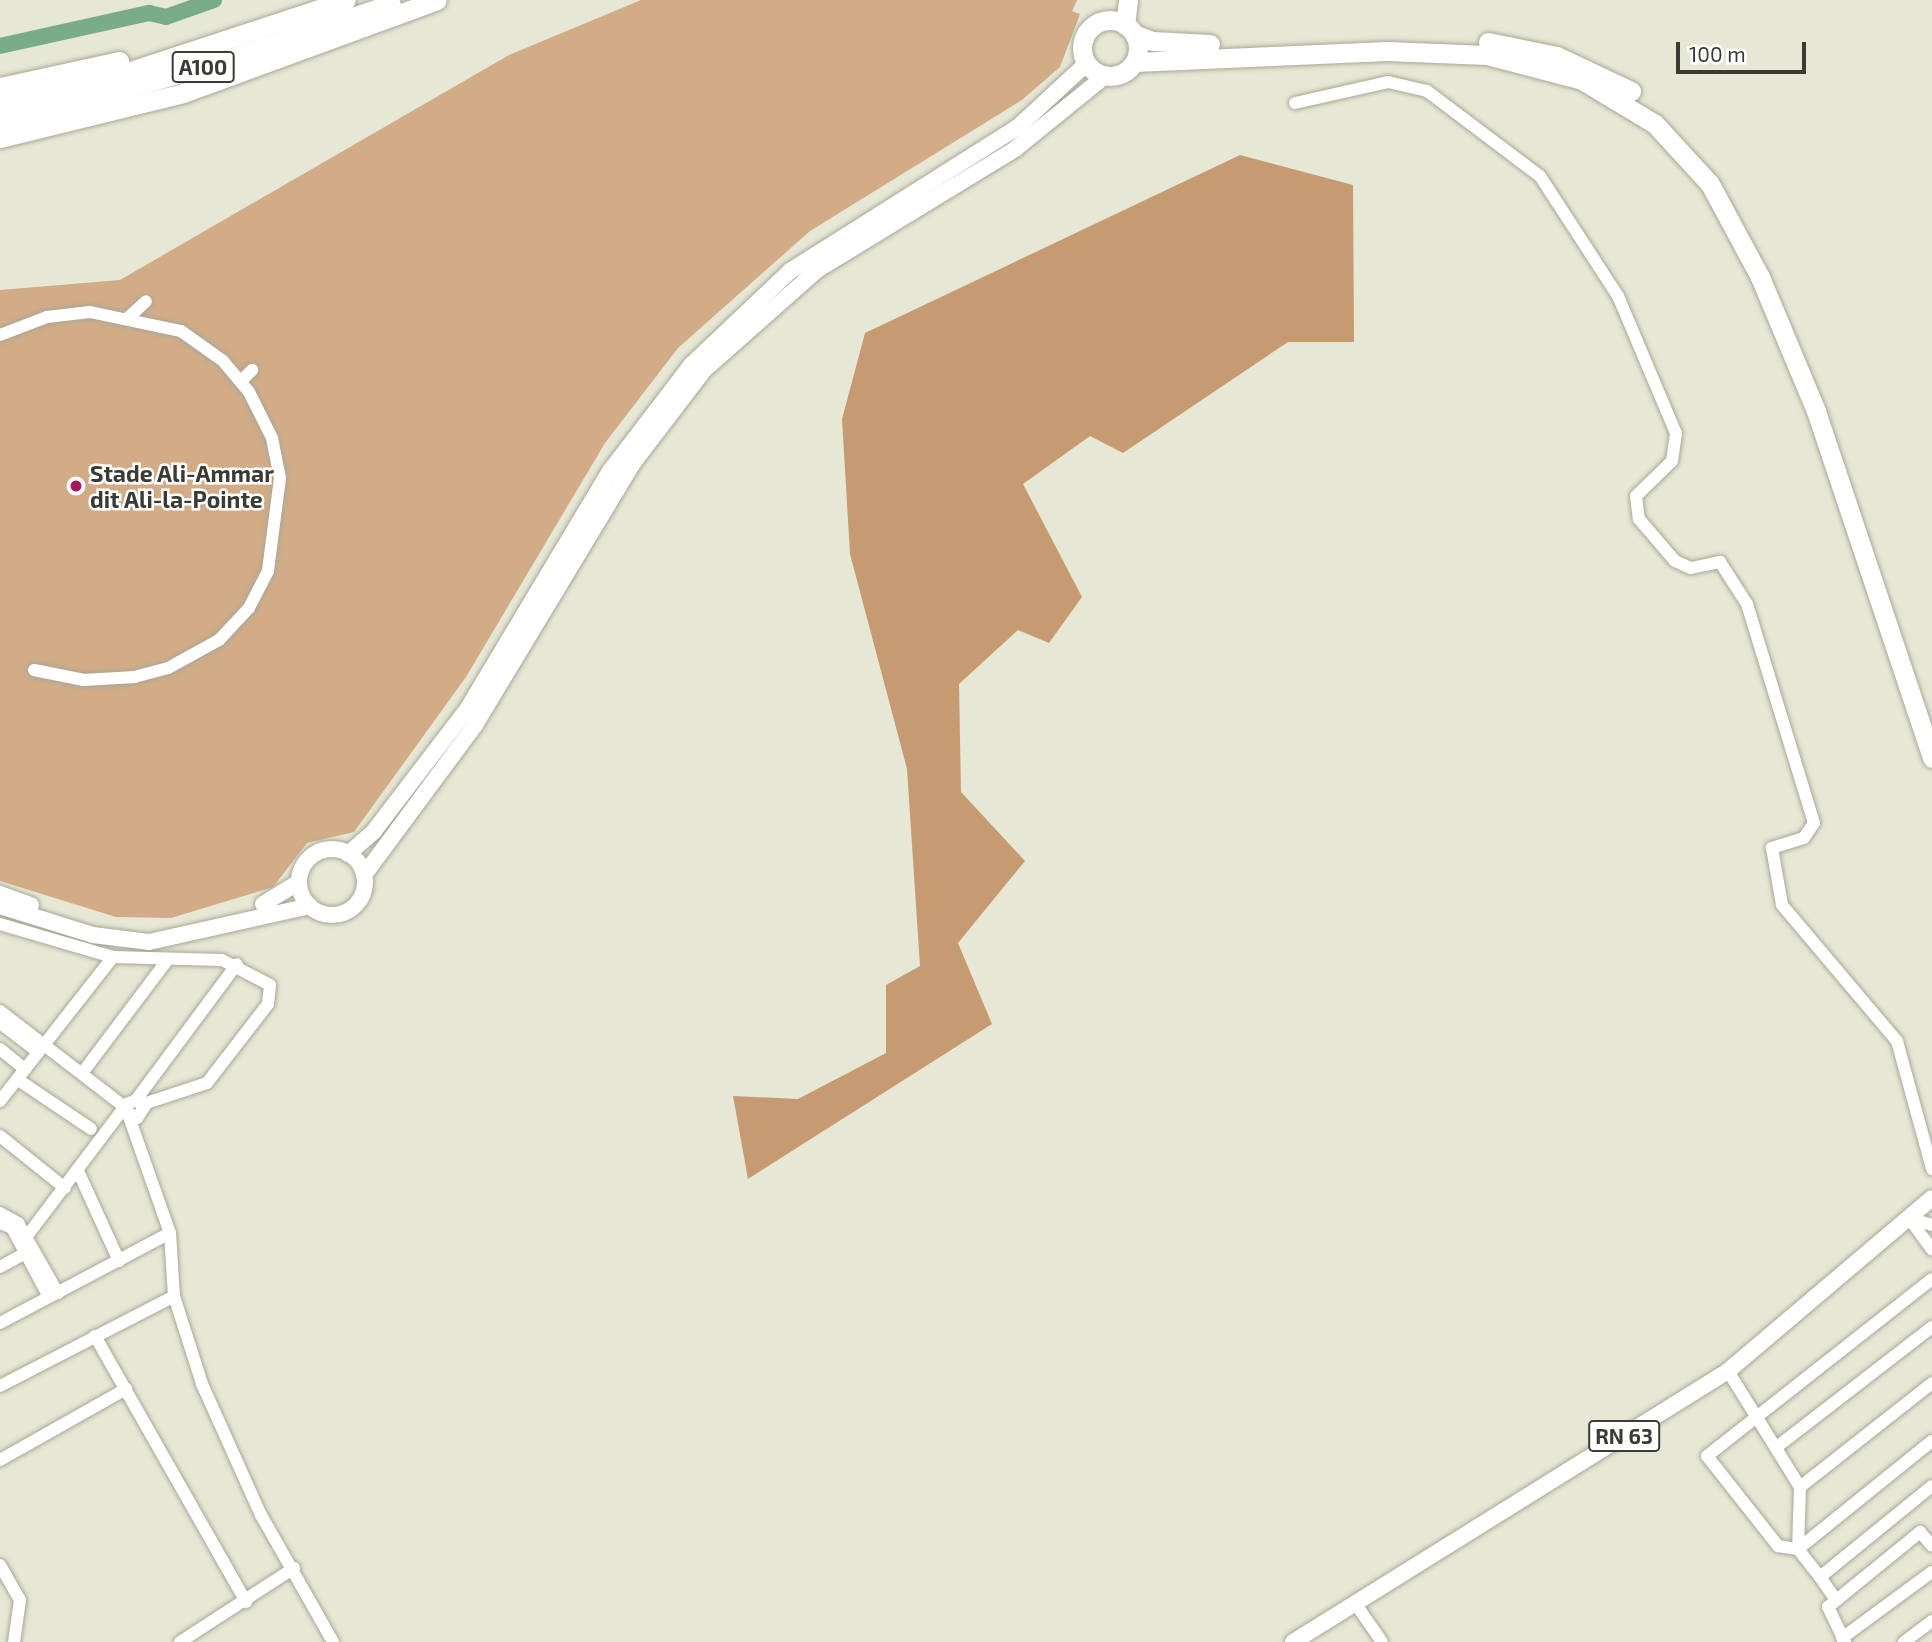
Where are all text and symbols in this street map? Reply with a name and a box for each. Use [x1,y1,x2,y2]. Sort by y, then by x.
scale bar [1680,28,1810,72]
text: 100 m [1689,41,1746,66]
road number: A100 [172,50,234,84]
place label: Stade Ali-Ammar dit Ali-la-Pointe [90,459,275,513]
marker: Stade Ali-Ammar dit Ali-la-Pointe [68,478,84,494]
road number: RN 63 [1587,1418,1661,1454]

